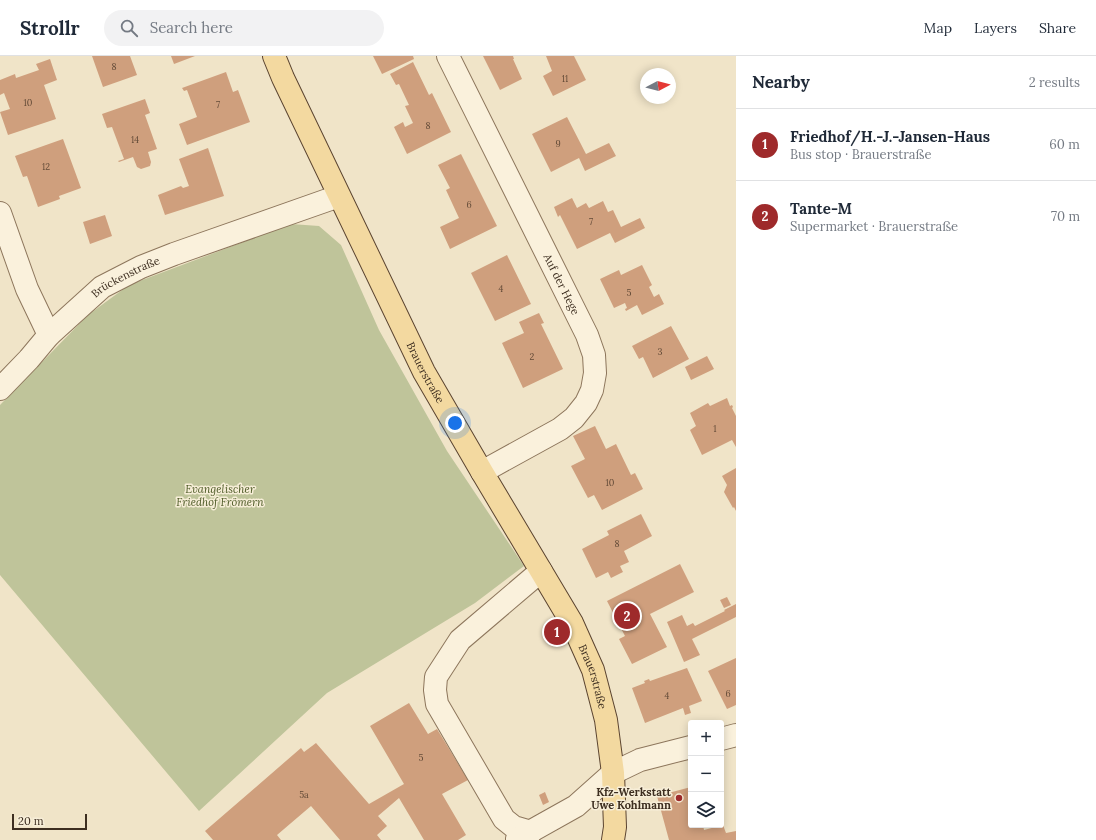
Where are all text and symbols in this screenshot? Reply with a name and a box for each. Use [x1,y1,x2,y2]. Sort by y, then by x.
search box [104,10,384,46]
text: Strollr [20,16,80,40]
icon: search [118,17,140,39]
text: Search here [150,18,233,37]
text: Map [924,19,952,37]
text: Layers [974,19,1017,37]
text: Share [1039,19,1076,37]
house number: 8 [111,61,117,72]
north arrow [640,68,676,104]
text: Nearby [752,71,810,93]
house number: 11 [562,73,568,84]
text: 2 results [1029,74,1080,91]
house number: 10 [24,97,33,108]
house number: 7 [216,99,220,110]
house number: 8 [425,120,431,131]
text: Friedhof/H.-J.-Jansen-Haus [790,127,990,146]
house number: 14 [131,134,139,145]
text: 1 [762,136,768,153]
text: 60 m [1049,136,1080,153]
house number: 9 [555,138,561,149]
text: Bus stop · Brauerstraße [790,146,931,163]
house number: 12 [42,161,50,172]
house number: 6 [466,199,472,210]
text: Tante-M [790,199,852,218]
text: 2 [762,208,768,225]
text: 70 m [1051,208,1080,225]
house number: 7 [589,216,593,227]
text: Supermarket · Brauerstraße [790,218,958,235]
street label: Auf der Hege [540,250,583,317]
street label: Brückenstraße [88,253,162,300]
house number: 4 [499,283,504,294]
house number: 5 [627,287,632,298]
street label: Brauerstraße [404,340,448,406]
house number: 3 [657,346,663,357]
house number: 2 [530,351,535,362]
your location [445,413,465,433]
house number: 1 [713,423,717,434]
house number: 10 [606,477,615,488]
park label: Evangelischer Friedhof Frömern [176,482,264,509]
house number: 8 [614,538,620,549]
pin: 2 [614,601,640,631]
pin: 1 [544,617,570,647]
street label: Brauerstraße [575,642,610,711]
house number: 6 [725,688,731,699]
house number: 4 [665,690,670,701]
map controls [688,720,724,828]
button: + [688,720,724,756]
house number: 5 [419,752,424,763]
button: − [688,756,724,792]
place label: Kfz-Werkstatt Uwe Kohlmann [591,785,671,812]
house number: 5a [299,789,309,800]
button: layers [688,792,724,828]
marker: Kfz-Werkstatt Uwe Kohlmann [674,793,684,803]
scale bar [12,812,87,831]
text: 20 m [18,814,43,828]

